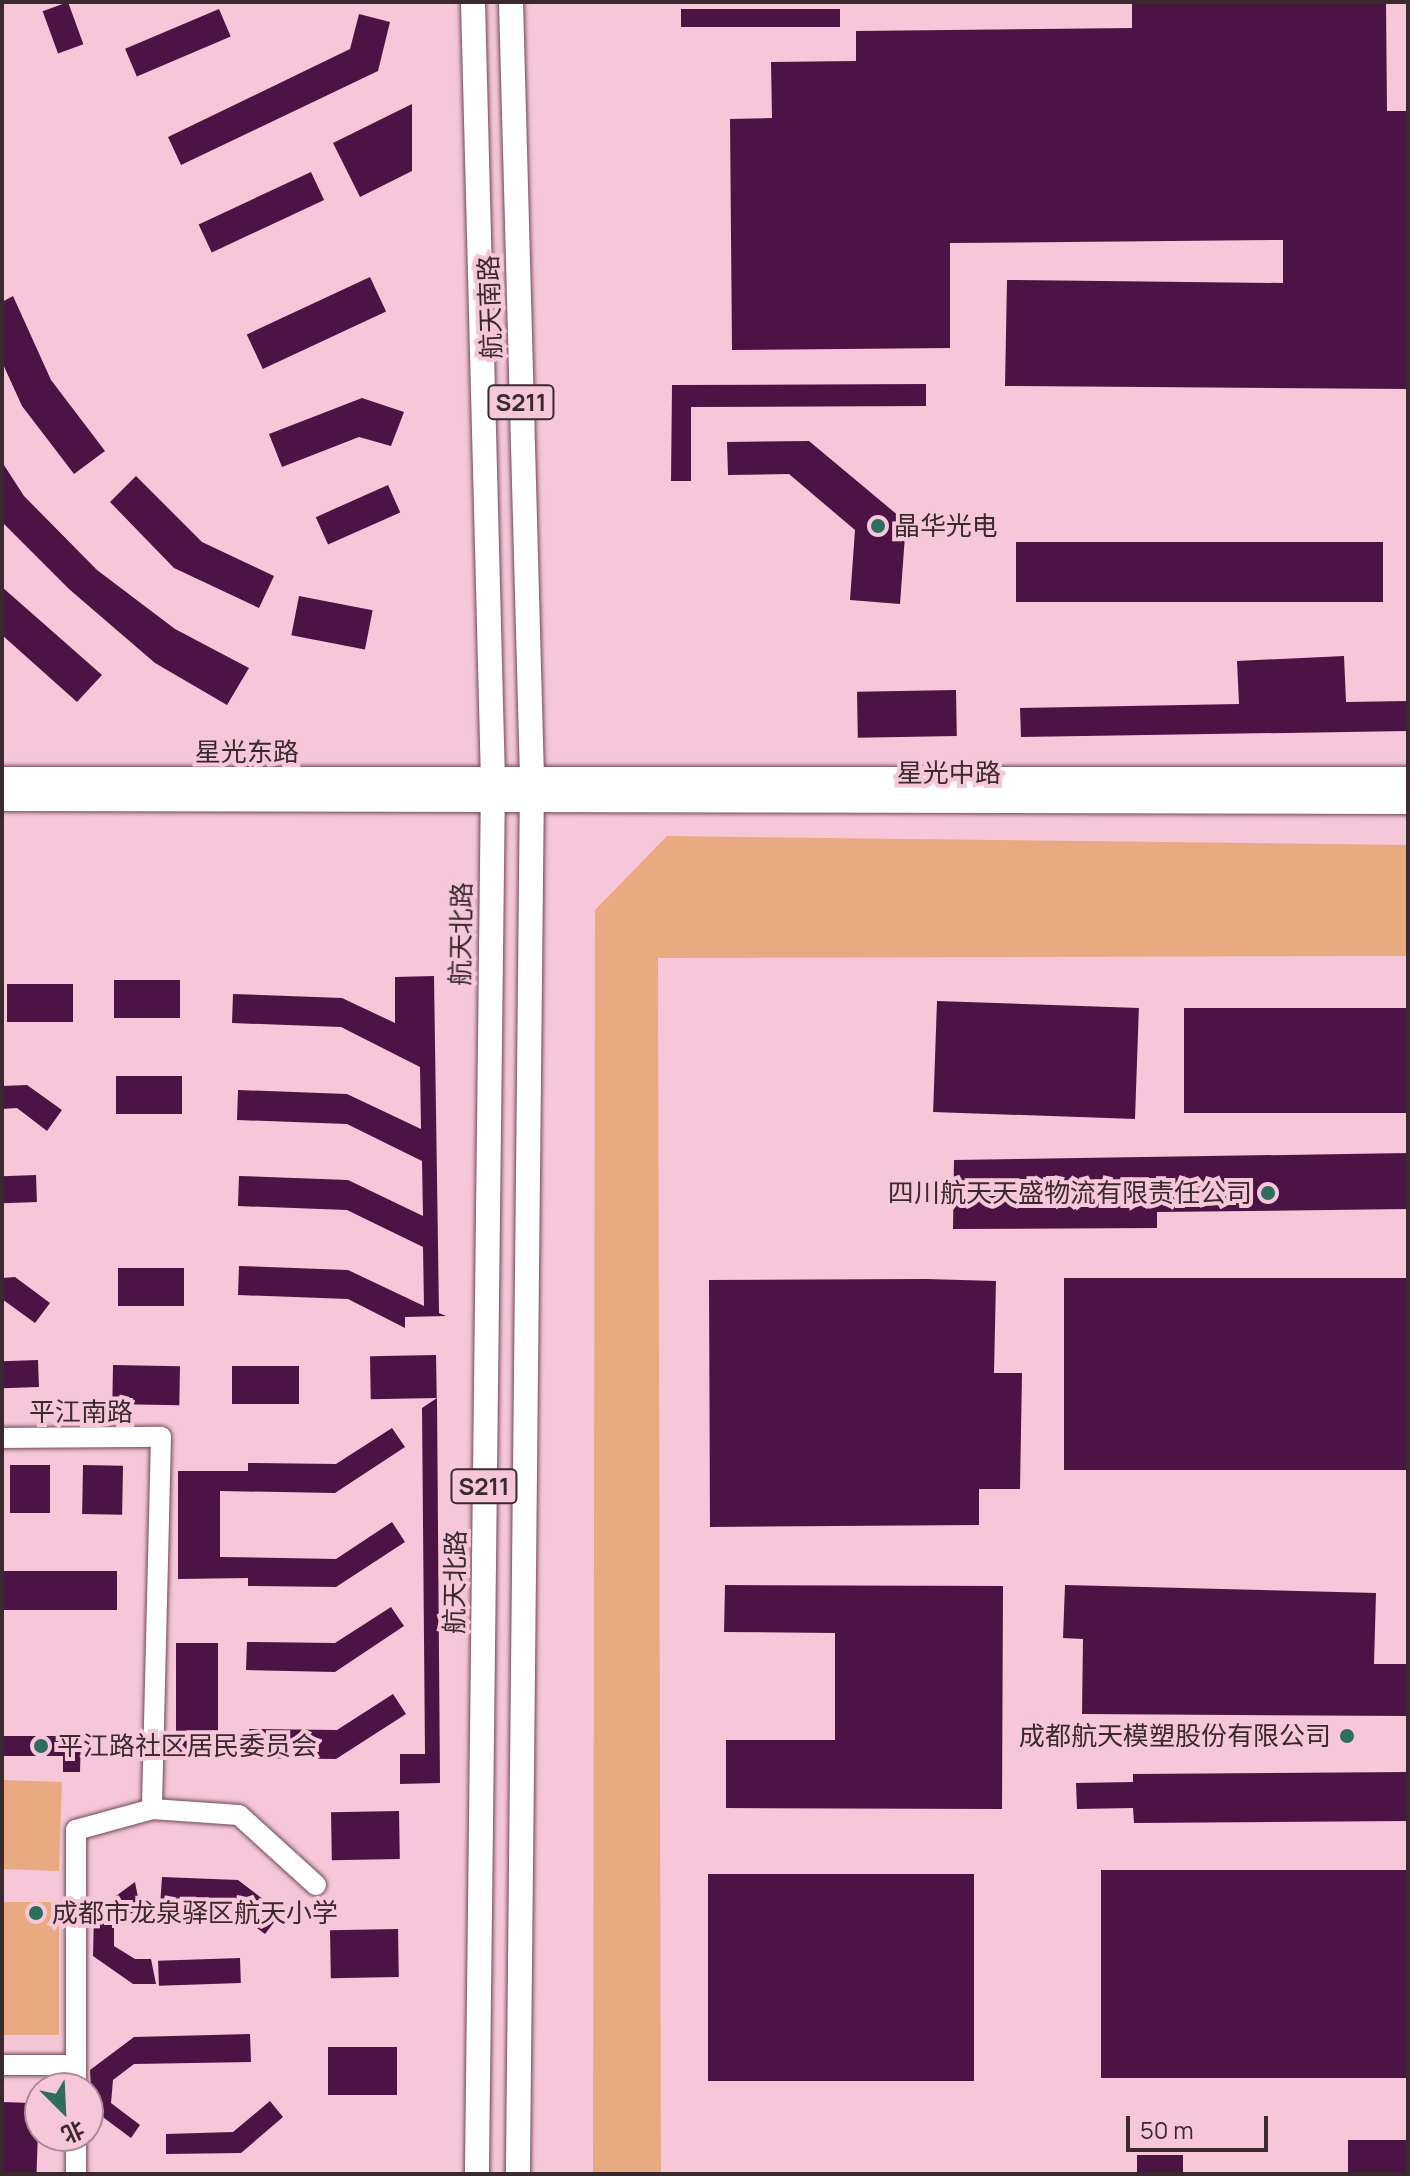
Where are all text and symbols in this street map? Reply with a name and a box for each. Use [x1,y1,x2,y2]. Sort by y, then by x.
street label: 航天南路 [473,254,507,360]
road number: S211 [487,382,555,422]
place label: 晶华光电 [894,510,998,542]
marker: 晶华光电 [869,517,887,535]
street label: 星光东路 [195,736,299,768]
street label: 星光中路 [897,757,1001,789]
street label: 航天北路 [444,882,478,986]
place label: 四川航天天盛物流有限责任公司 [888,1177,1252,1209]
marker: 四川航天天盛物流有限责任公司 [1259,1184,1277,1202]
street label: 平江南路 [29,1396,133,1428]
road number: S211 [450,1466,518,1506]
street label: 航天北路 [438,1530,472,1634]
place label: 成都航天模塑股份有限公司 [1019,1720,1331,1752]
marker: 成都航天模塑股份有限公司 [1338,1727,1356,1745]
place label: 平江路社区居民委员会 [57,1730,317,1762]
marker: 平江路社区居民委员会 [32,1737,50,1755]
place label: 成都市龙泉驿区航天小学 [52,1897,338,1929]
marker: 成都市龙泉驿区航天小学 [27,1904,45,1922]
north arrow [24,2072,104,2152]
scale bar [1130,2100,1272,2150]
text: 50 m [1140,2113,1194,2146]
text: 北 [57,2114,89,2150]

